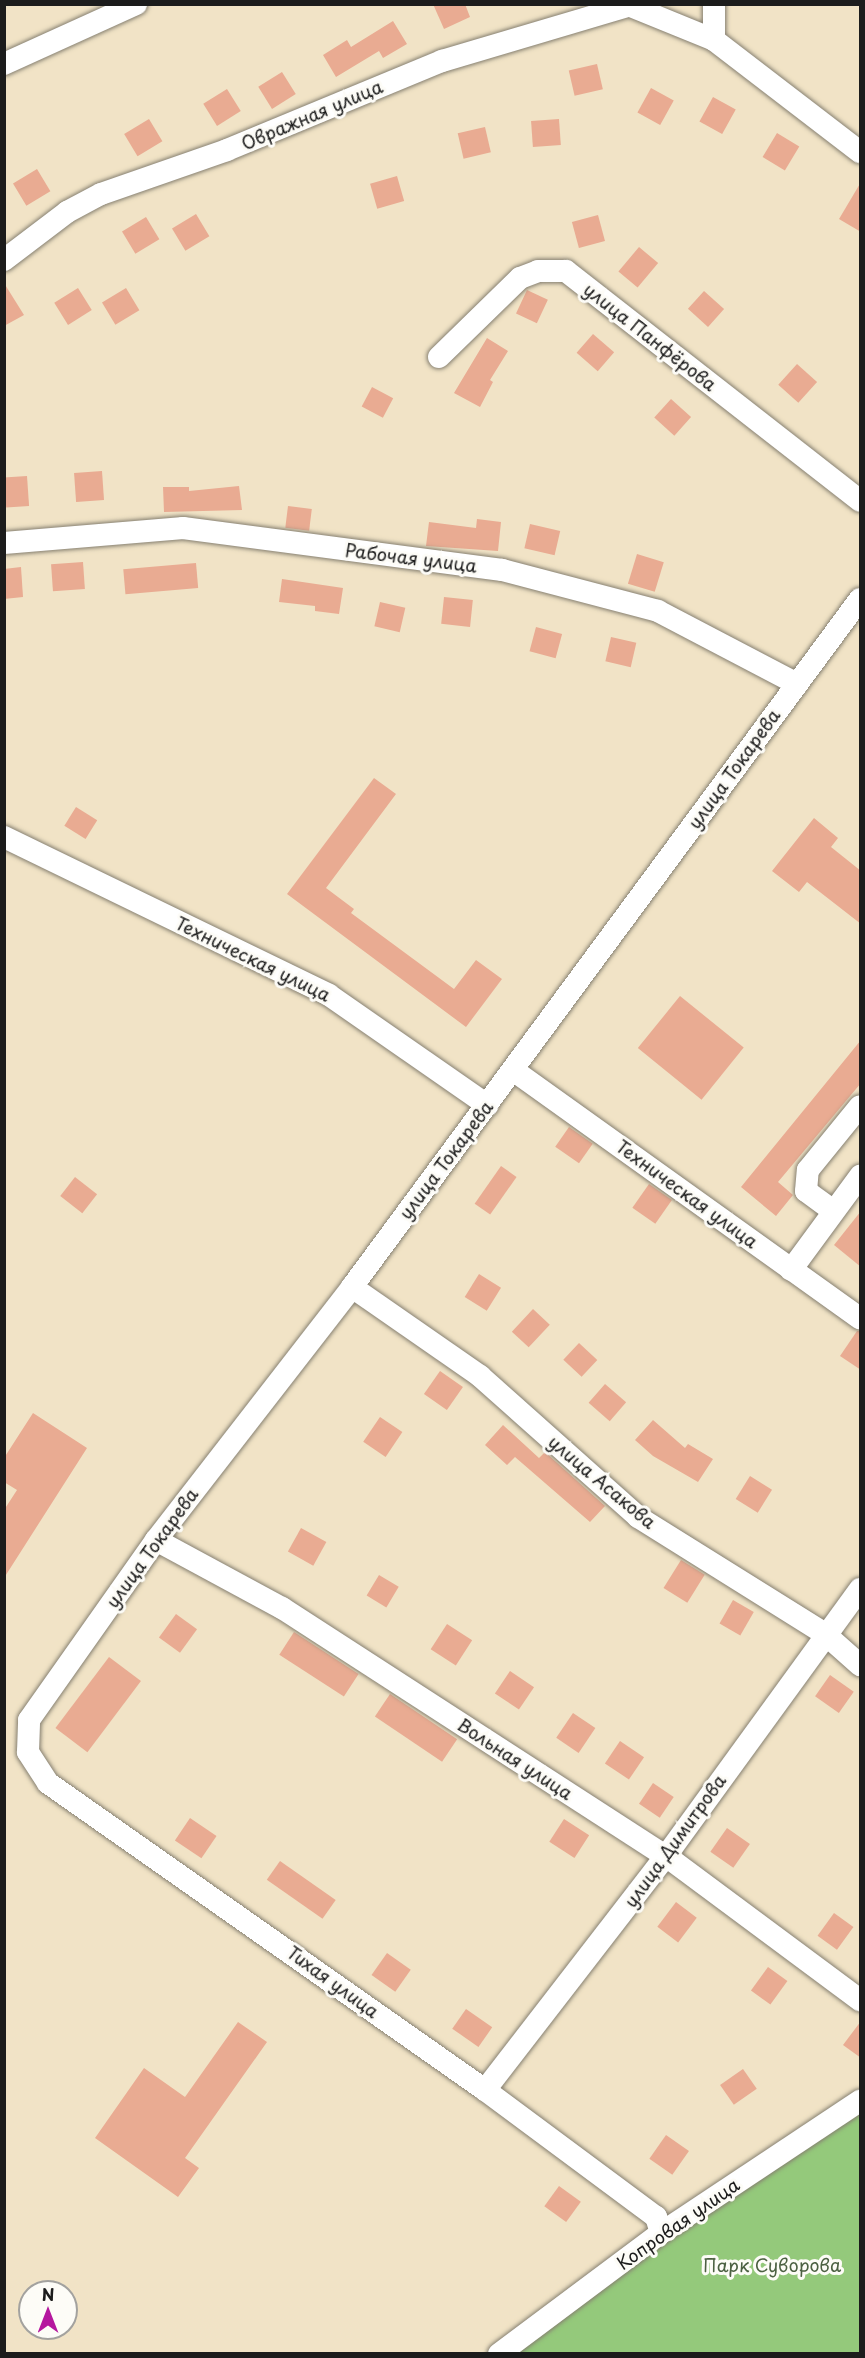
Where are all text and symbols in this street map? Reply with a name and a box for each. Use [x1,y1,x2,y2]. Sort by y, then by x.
street label: Овражная улица [238,75,386,155]
street label: улица Панфёрова [579,278,721,396]
street label: Рабочая улица [344,539,478,577]
street label: улица Токарева [683,705,785,833]
street label: Техническая улица [172,912,334,1006]
street label: улица Токарева [394,1096,498,1224]
street label: Техническая улица [612,1135,762,1253]
street label: улица Асакова [544,1431,660,1533]
street label: улица Токарева [101,1484,203,1612]
street label: Вольная улица [453,1713,577,1805]
street label: улица Димитрова [619,1770,731,1912]
street label: Тихая улица [283,1941,383,2023]
street label: Копровая улица [612,2174,744,2274]
park label: Парк Суворова [703,2254,841,2276]
north arrow [18,2280,78,2340]
text: N [42,2282,54,2306]

